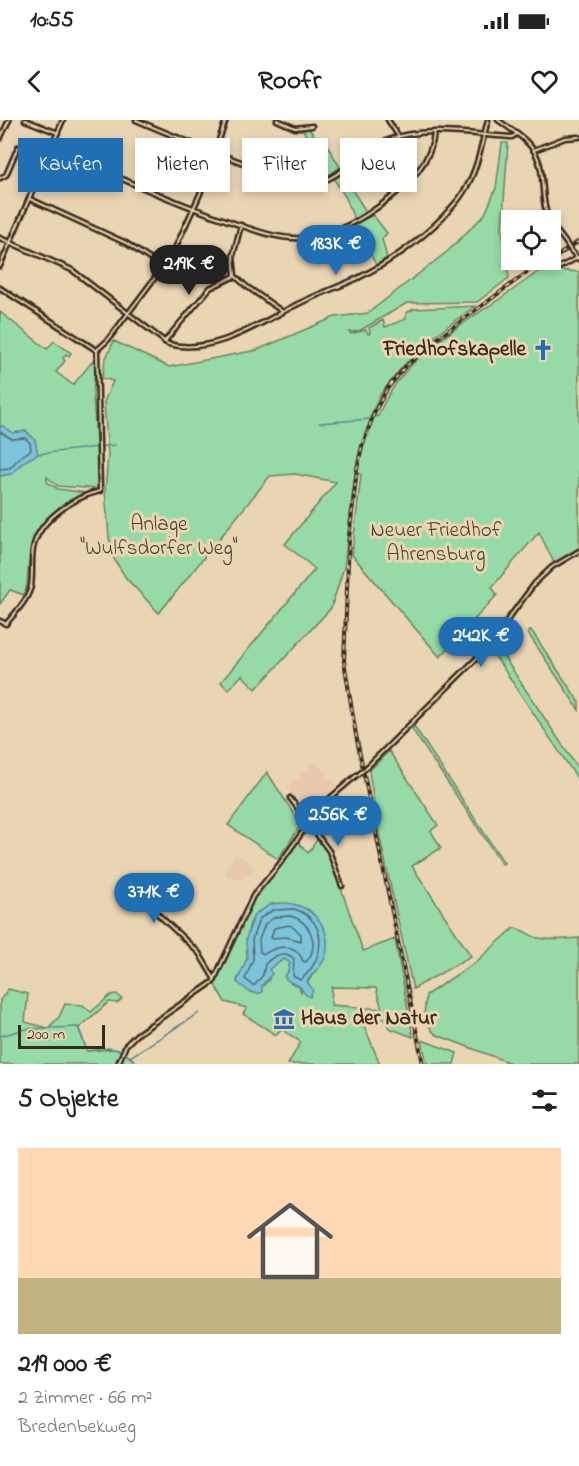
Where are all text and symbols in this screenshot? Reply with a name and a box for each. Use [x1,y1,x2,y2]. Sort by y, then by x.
text: 10:55 [30,5,74,37]
text: Roofr [258,62,321,101]
icon: back [18,65,51,98]
icon: heart [528,65,561,98]
chip: Kaufen [18,138,123,192]
chip: Mieten [135,138,230,192]
chip: Filter [242,138,328,192]
chip: Neu [340,138,417,192]
map controls [501,210,561,270]
button: locate [501,210,561,270]
pin: 183K € [287,225,385,276]
text: 183K € [311,230,361,259]
pin: 219K € [140,245,238,296]
text: 219K € [164,250,214,279]
place label: Friedhofskapelle [382,335,527,365]
church icon: Friedhofskapelle [531,338,555,362]
park label: Anlage "Wulfsdorfer Weg" [80,510,238,566]
park label: Neuer Friedhof Ahrensburg [371,516,502,572]
pin: 242K € [432,617,530,668]
text: 242K € [453,622,509,651]
pin: 256K € [289,796,387,847]
text: 256K € [309,801,367,830]
pin: 371K € [105,873,203,924]
text: 371K € [128,878,180,907]
place label: Haus der Natur [301,1004,437,1034]
museum icon: Haus der Natur [272,1007,296,1031]
scale bar [18,1022,105,1050]
text: 200 m [27,1023,65,1047]
text: 5 Objekte [18,1081,118,1119]
icon: filters [528,1084,561,1117]
icon: home [236,1187,344,1295]
text: 219 000 € [18,1346,112,1384]
text: 2 Zimmer · 66 m² [18,1384,152,1413]
text: Bredenbekweg [18,1413,136,1442]

